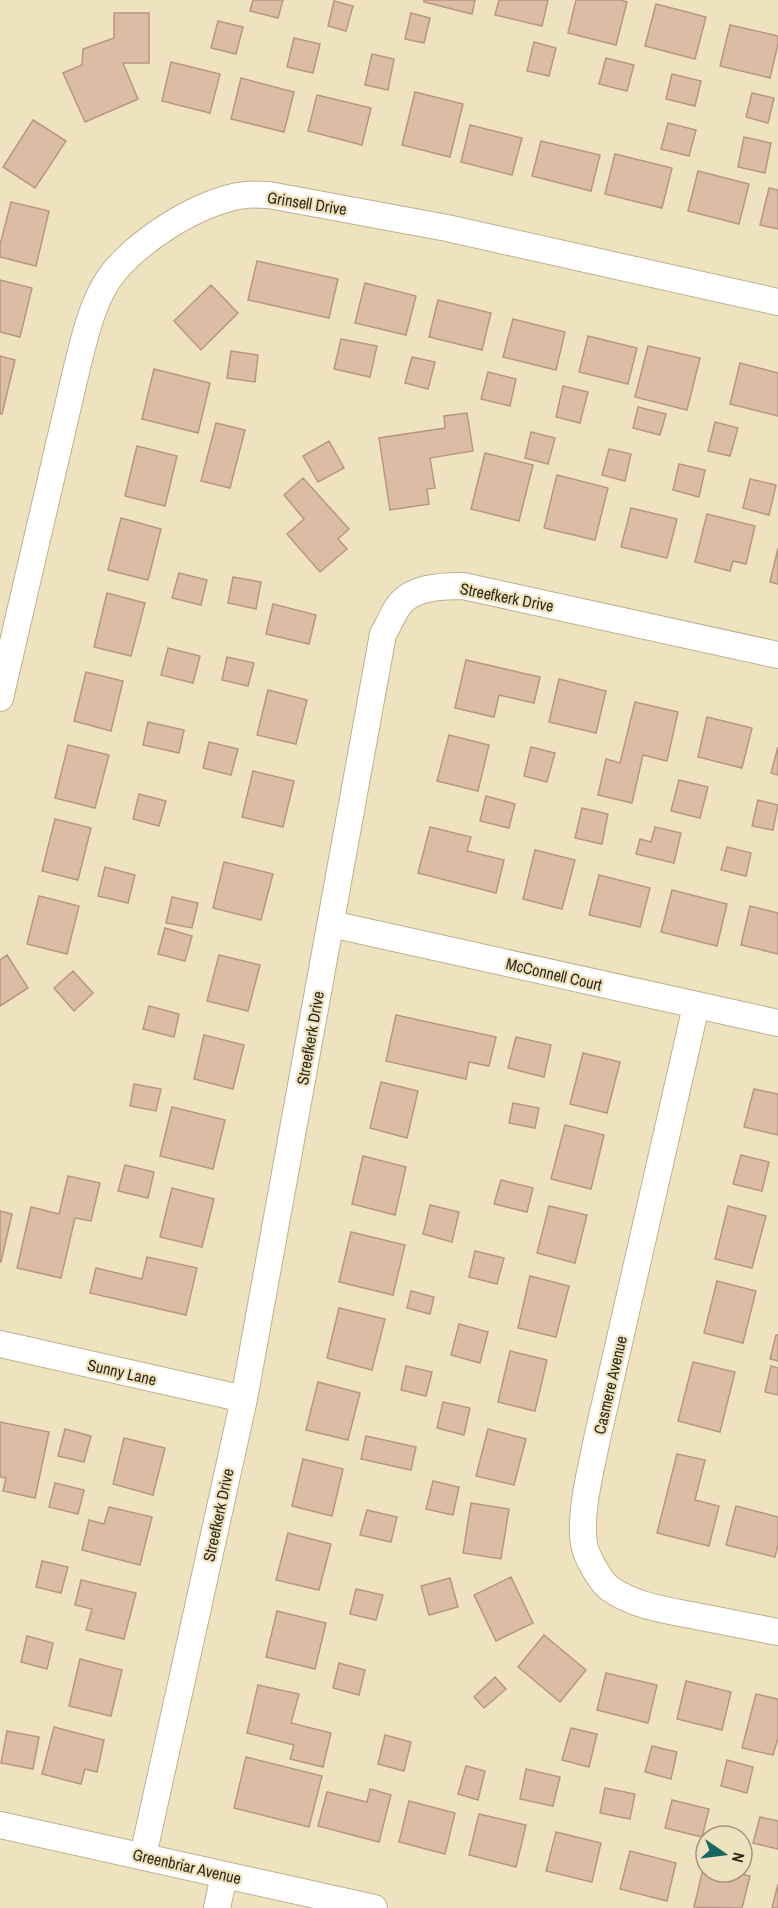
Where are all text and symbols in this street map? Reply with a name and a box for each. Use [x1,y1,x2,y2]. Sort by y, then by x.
street label: Grinsell Drive [266,186,348,220]
street label: Streefkerk Drive [458,577,556,617]
street label: McConnell Court [504,952,604,996]
street label: Streefkerk Drive [291,989,329,1087]
street label: Casmere Avenue [588,1334,632,1436]
street label: Sunny Lane [85,1353,159,1391]
street label: Streefkerk Drive [197,1466,239,1564]
north arrow [694,1824,754,1884]
street label: Greenbriar Avenue [131,1843,243,1889]
text: N [727,1850,750,1865]

